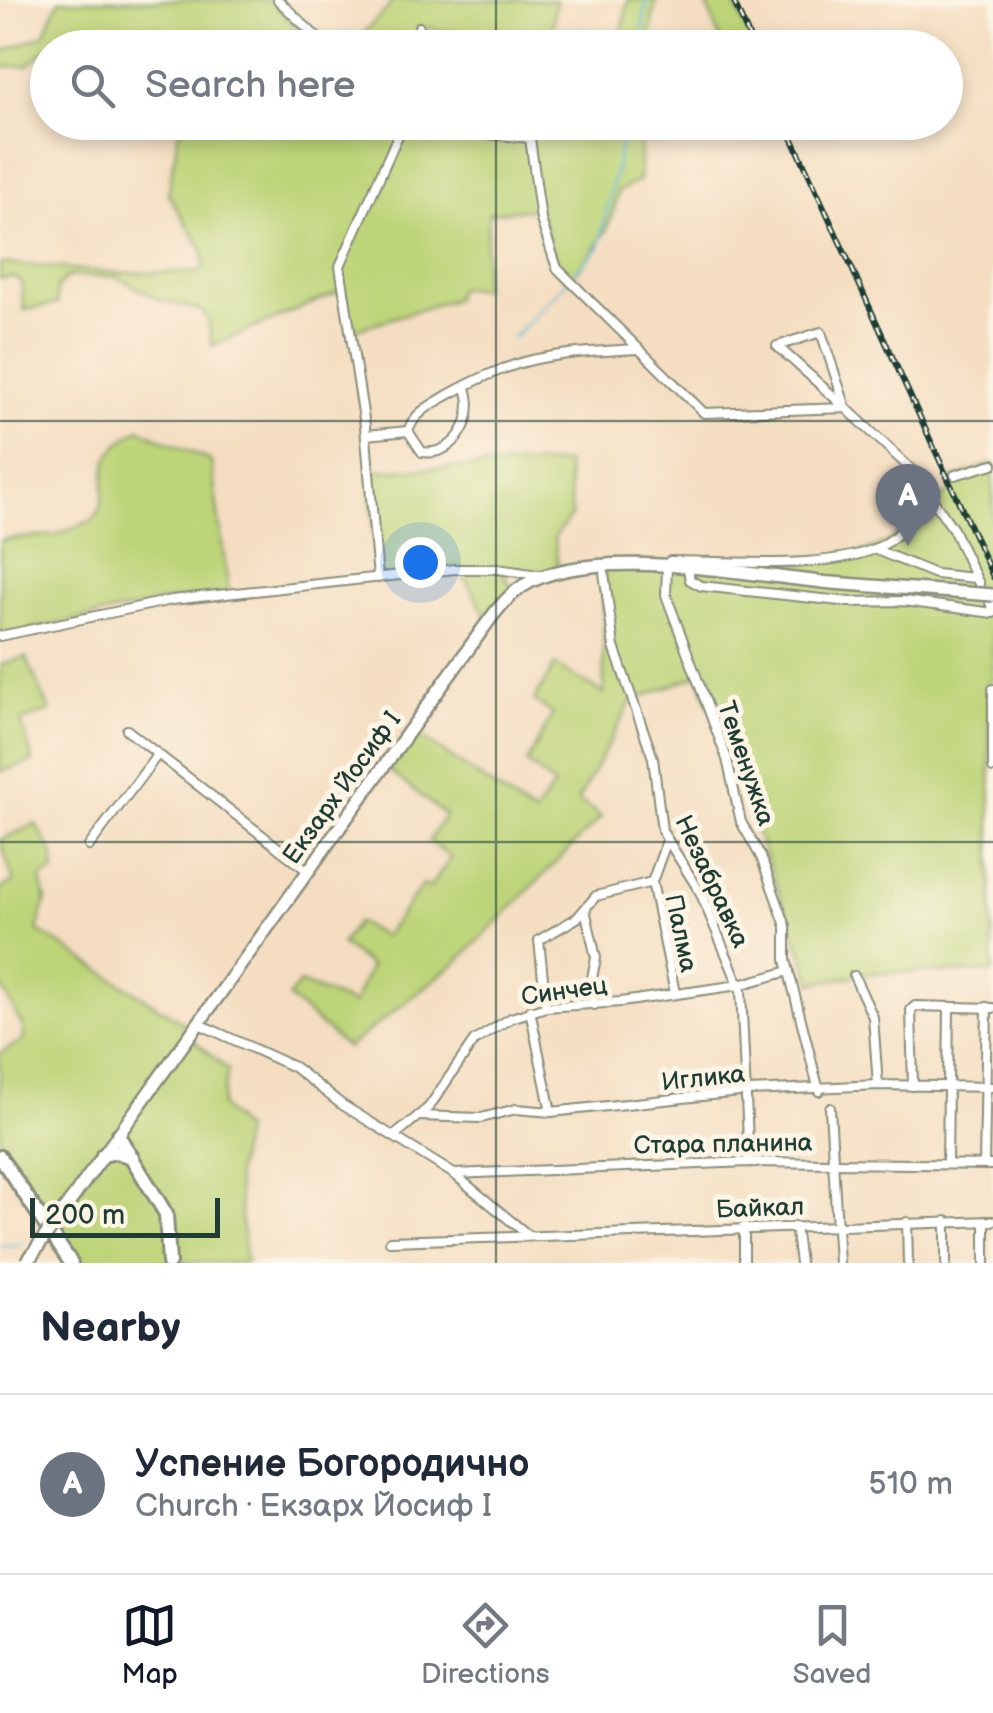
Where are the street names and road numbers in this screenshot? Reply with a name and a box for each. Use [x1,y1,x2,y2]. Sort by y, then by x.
street label: Теменужка [710,697,781,830]
street label: Екзарх Йосиф I [276,705,408,870]
street label: Незабравка [667,810,756,953]
street label: Палма [657,891,704,975]
street label: Синчец [519,970,610,1013]
street label: Иглика [660,1059,747,1098]
street label: Стара планина [633,1127,813,1162]
street label: Байкал [715,1191,805,1226]

